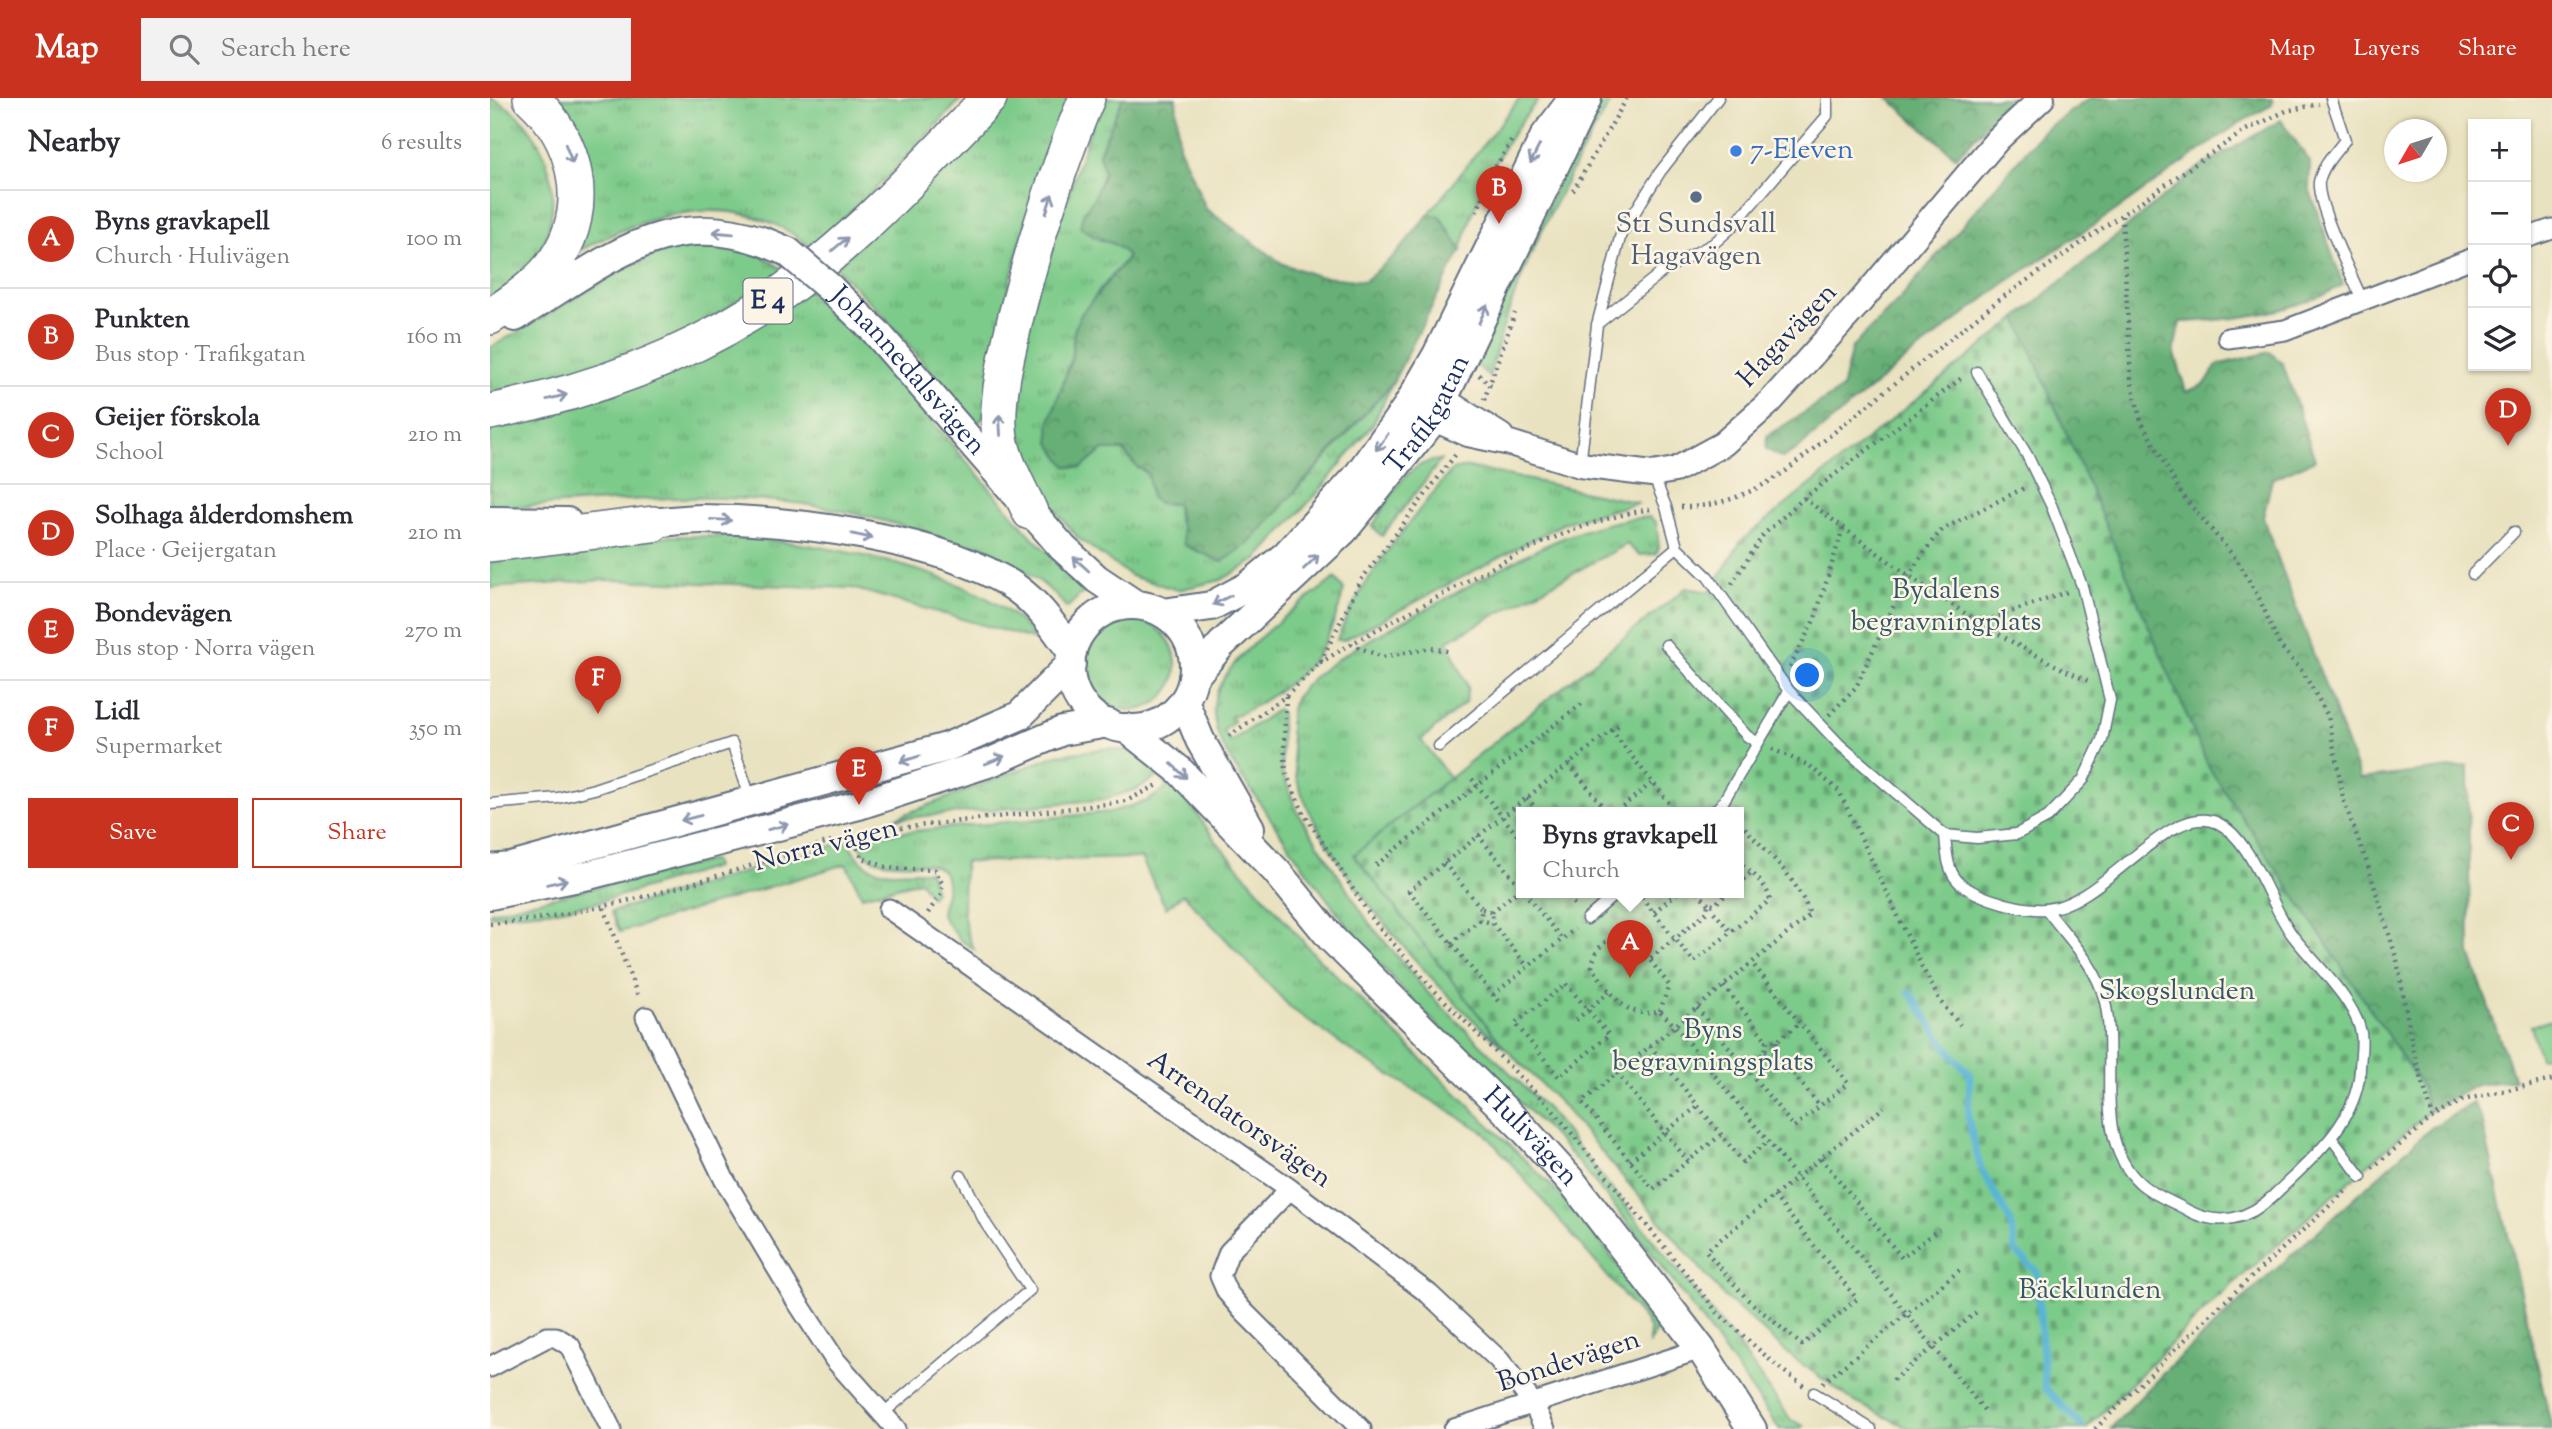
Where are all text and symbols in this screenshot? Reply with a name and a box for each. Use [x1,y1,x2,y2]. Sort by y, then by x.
search box [141,18,631,81]
text: Map [35,25,99,73]
icon: search [165,30,203,68]
text: Search here [221,31,351,68]
text: Map [2269,32,2315,66]
text: Layers [2353,32,2420,66]
text: Share [2458,32,2517,66]
north arrow [2384,119,2447,182]
map controls [2468,119,2531,371]
button: + [2468,119,2531,182]
text: Nearby [28,122,120,165]
text: 6 results [381,127,462,160]
place label: 7-Eleven [1750,131,1854,171]
one-way arrow [563,142,576,164]
one-way arrow [1528,143,1542,164]
marker: 7-Eleven [1728,143,1744,159]
pin: B [1476,166,1522,224]
button: − [2468,182,2531,245]
marker: St1 Sundsvall Hagavägen [1688,189,1704,205]
one-way arrow [1043,193,1056,215]
text: Byns gravkapell [95,204,270,241]
place label: St1 Sundsvall Hagavägen [1616,205,1777,277]
text: A [42,223,60,256]
text: 100 m [406,223,462,256]
one-way arrow [712,226,735,239]
one-way arrow [831,236,849,252]
text: Church · Hulivägen [95,241,290,274]
button: locate [2468,245,2531,308]
street label: Hagavägen [1729,274,1847,398]
street label: Johannedalsvägen [819,276,995,465]
road number: E 4 [744,278,792,324]
text: Punkten [95,302,190,339]
one-way arrow [1477,304,1490,325]
button: layers [2468,308,2531,371]
text: B [44,321,58,354]
text: 160 m [407,321,462,354]
text: Bus stop · Trafikgatan [95,339,306,372]
street label: Trafikgatan [1376,348,1481,484]
pin: D [2485,388,2531,446]
one-way arrow [545,390,567,403]
text: Geijer förskola [95,400,260,437]
one-way arrow [994,414,1007,437]
text: C [42,419,60,452]
text: 210 m [408,419,462,452]
one-way arrow [1375,432,1389,451]
text: School [95,437,164,470]
text: Solhaga ålderdomshem [95,498,353,535]
one-way arrow [709,513,732,526]
text: D [42,517,60,550]
text: 210 m [408,517,462,550]
one-way arrow [850,529,873,543]
text: Place · Geijergatan [95,535,277,568]
one-way arrow [1303,553,1320,570]
one-way arrow [1072,556,1090,572]
park label: Bydalens begravningplats [1851,571,2041,643]
one-way arrow [1212,594,1233,608]
text: Bondevägen [95,596,232,633]
text: E [44,615,58,648]
text: 270 m [404,615,462,648]
text: Bus stop · Norra vägen [95,633,315,666]
pin: F [575,656,621,714]
your location [1790,658,1824,692]
text: Lidl [95,694,140,731]
text: F [45,713,57,746]
text: 350 m [409,713,462,746]
text: Supermarket [95,731,222,764]
pin: E [836,747,882,805]
one-way arrow [983,752,1005,765]
one-way arrow [899,753,921,766]
one-way arrow [1170,763,1188,779]
button: Save [28,798,238,868]
button: Share [252,798,462,868]
pin: C [2488,802,2534,860]
popup [1516,807,1744,898]
street label: Norra vägen [750,809,902,883]
one-way arrow [680,812,702,825]
text: Byns gravkapell [1543,818,1717,855]
one-way arrow [766,820,788,833]
text: Church [1543,855,1620,888]
one-way arrow [545,875,568,888]
pin: A [1607,920,1653,978]
park label: Skogslunden [2099,972,2255,1012]
park label: Byns begravningsplats [1612,1011,1814,1083]
street label: Arrendatorsvägen [1138,1041,1340,1199]
street label: Hulivägen [1473,1078,1587,1196]
park label: Bäcklunden [2019,1271,2162,1311]
street label: Bondevägen [1493,1320,1645,1404]

